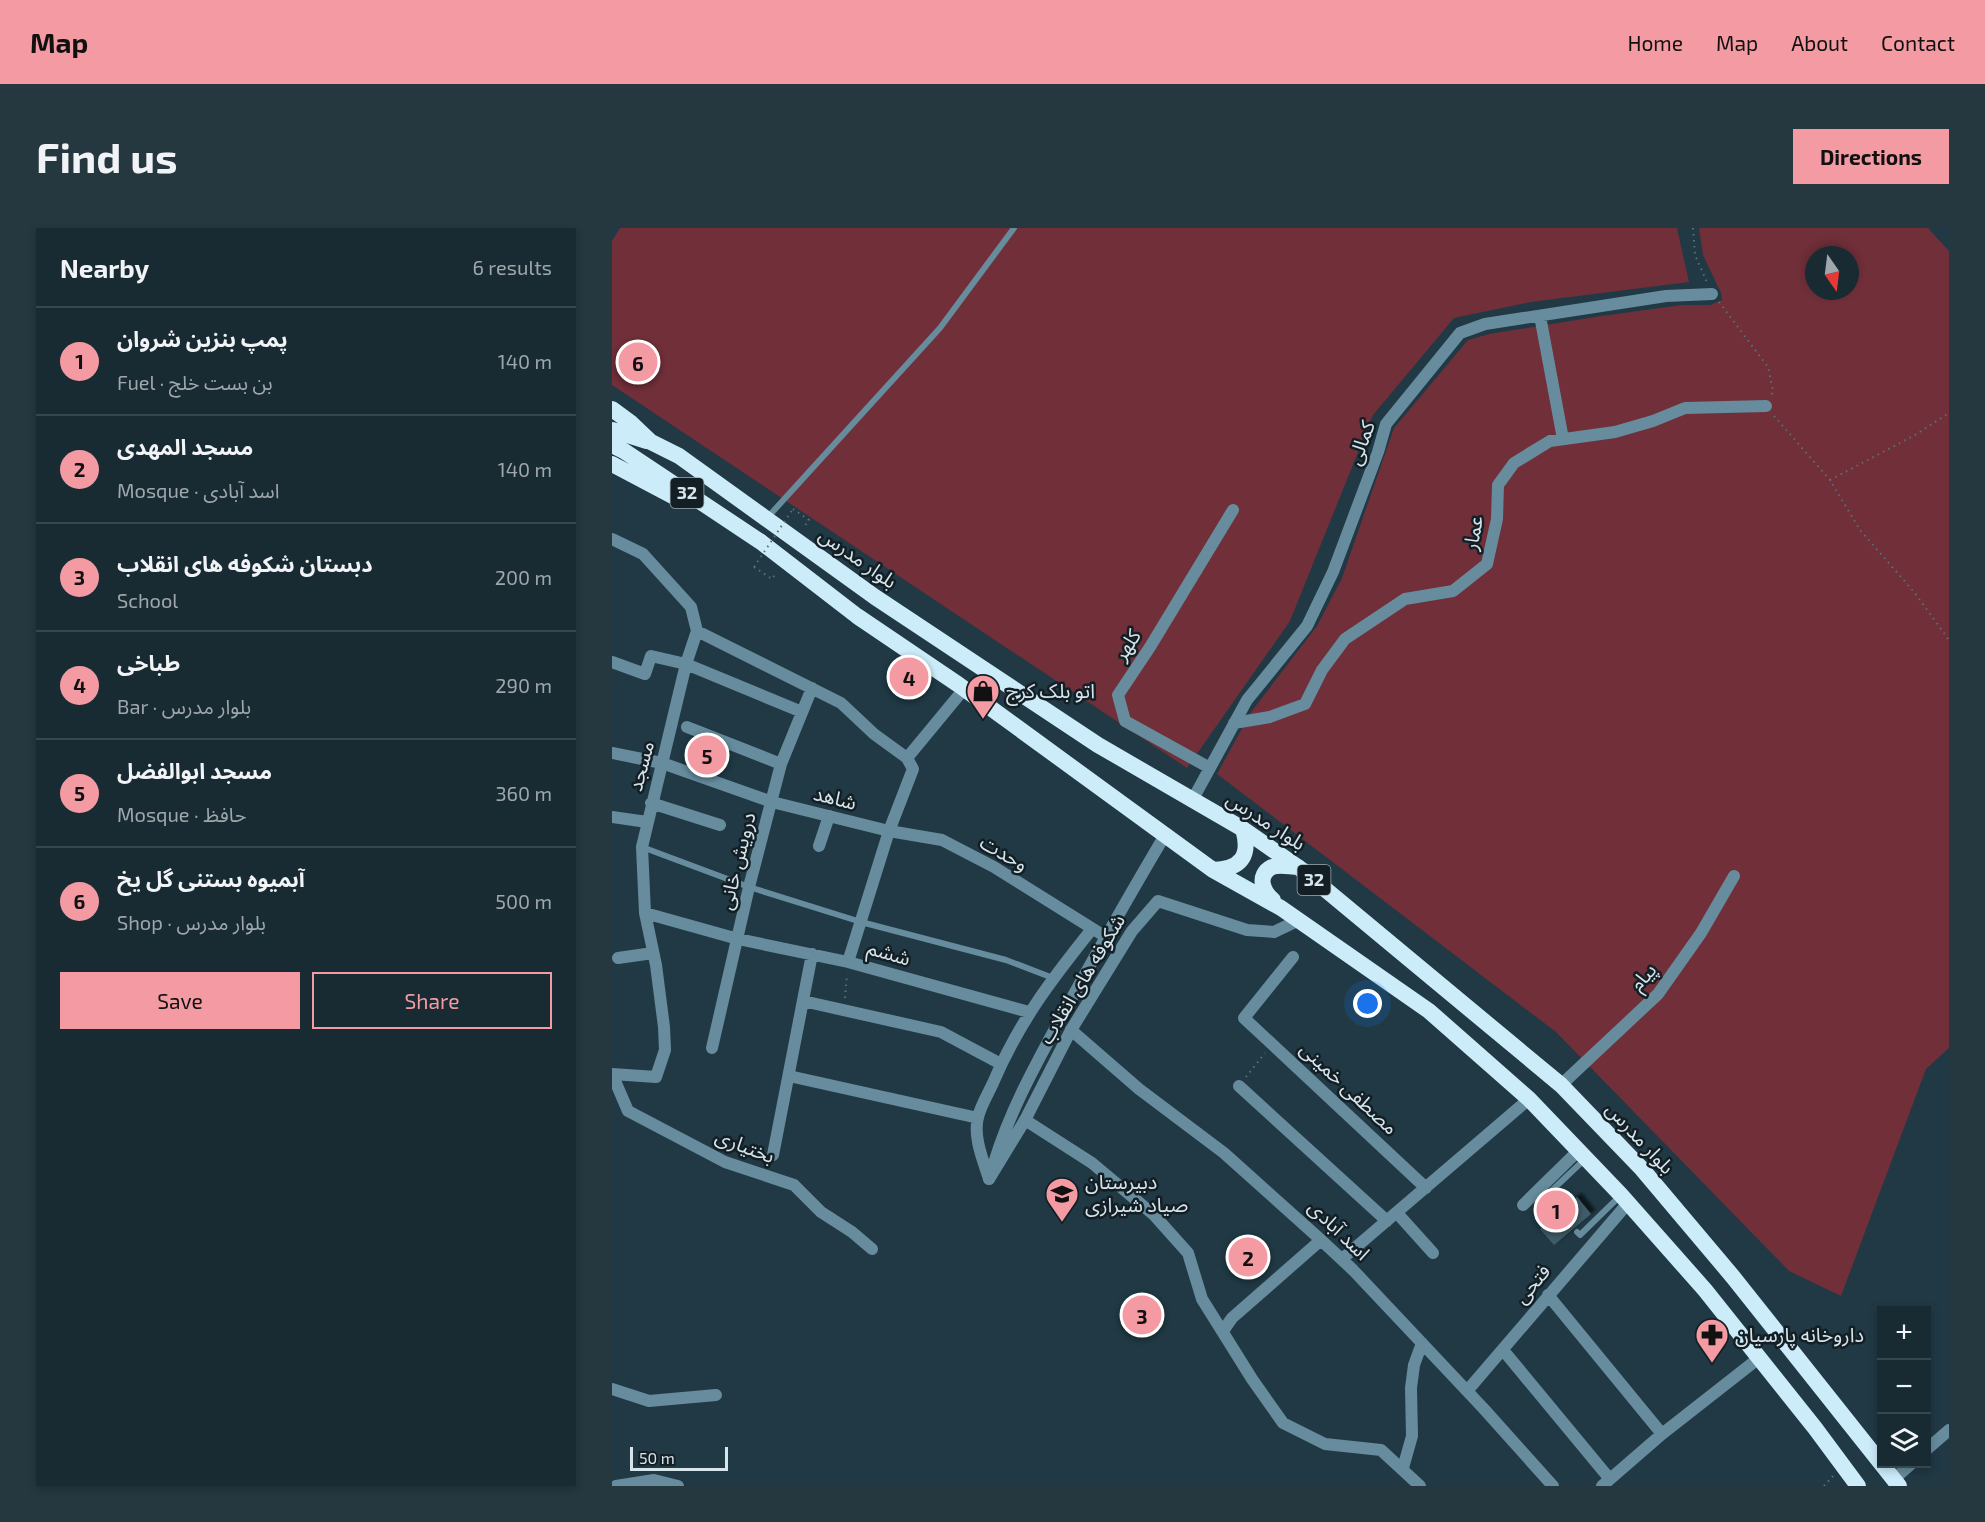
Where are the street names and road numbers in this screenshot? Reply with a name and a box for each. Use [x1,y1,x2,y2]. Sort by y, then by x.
street label: کمالی [1341,416,1380,469]
road number: 32 [670,478,704,508]
street label: عمار [1457,514,1488,553]
street label: بلوار مدرس [814,522,902,593]
street label: کلهر [1107,624,1146,666]
street label: مسجد [622,738,658,793]
street label: شاهد [811,780,859,814]
street label: بلوار مدرس [1222,786,1311,855]
street label: درویش خانی [712,810,761,912]
street label: وحدت [976,829,1033,876]
road number: 32 [1298,865,1330,895]
street label: شکوفه های انقلاب [1033,909,1130,1048]
street label: ششم [864,934,914,973]
street label: پیام [1624,958,1664,998]
street label: مصطفی خمینی [1295,1036,1404,1139]
street label: بلوار مدرس [1601,1096,1680,1179]
street label: بختیاری [712,1123,778,1168]
street label: اسد آبادی [1303,1194,1375,1265]
street label: فتحی [1508,1259,1555,1309]

